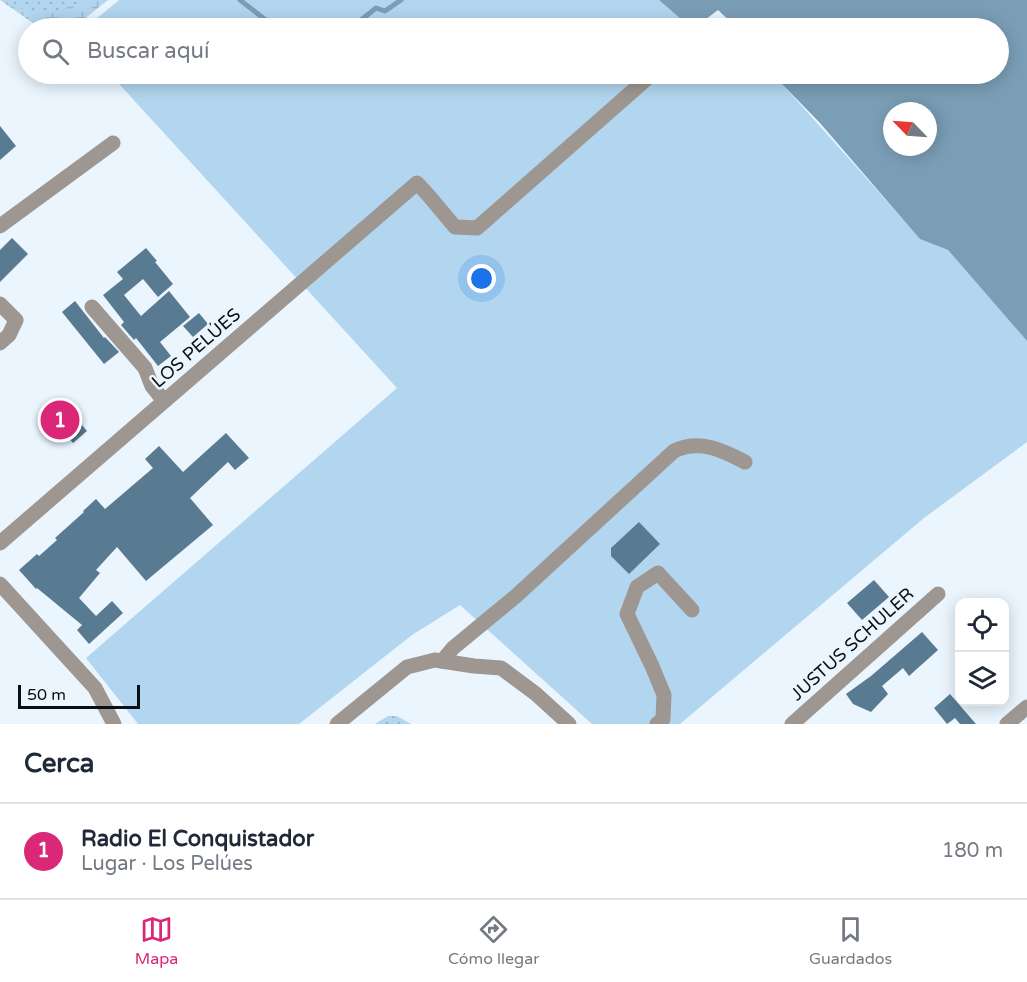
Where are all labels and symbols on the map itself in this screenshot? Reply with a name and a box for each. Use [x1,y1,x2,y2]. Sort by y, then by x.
north arrow [883,102,937,156]
your location [467,264,496,293]
street label: LOS PELÚES [147,303,245,393]
pin: 1 [40,398,80,442]
street label: JUSTUS SCHULER [786,583,918,705]
scale bar [18,682,140,710]

